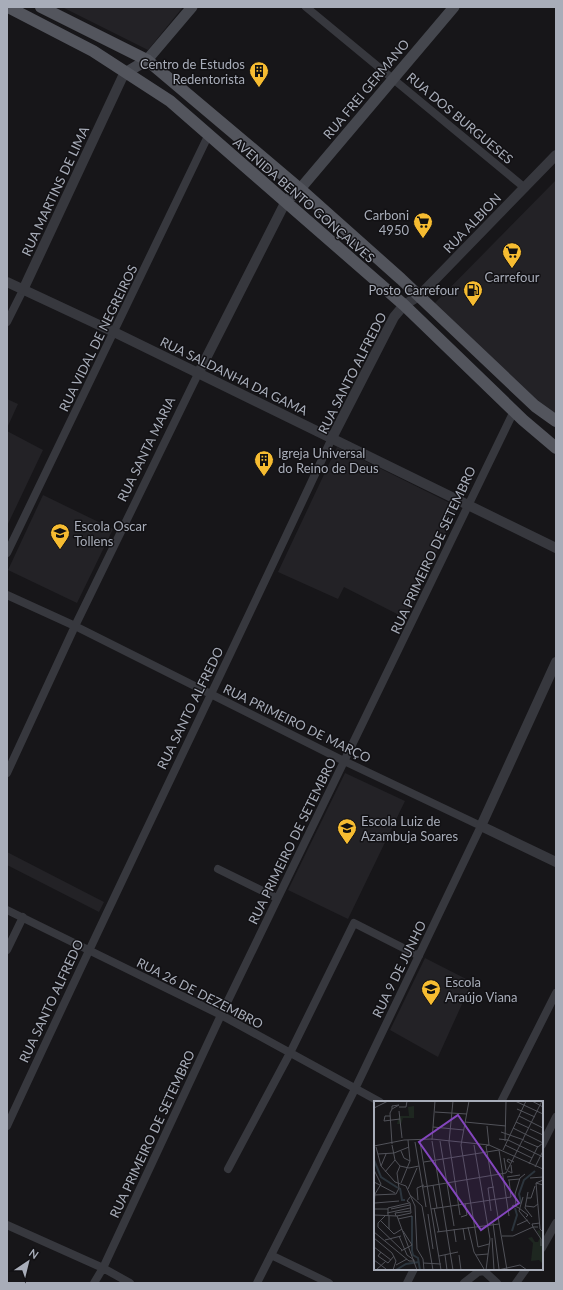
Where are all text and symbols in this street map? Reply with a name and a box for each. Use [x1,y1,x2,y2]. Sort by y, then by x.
street label: RUA FREI GERMANO [320,36,412,142]
place label: Centro de Estudos Redentorista [140,56,245,87]
building icon: Centro de Estudos Redentorista [248,60,270,88]
street label: RUA DOS BURGUESES [404,69,516,167]
street label: RUA MARTINS DE LIMA [18,123,92,258]
street label: AVENIDA BENTO GONÇALVES [230,134,378,266]
street label: RUA ALBION [440,190,504,256]
place label: Carboni 4950 [364,207,409,238]
supermarket icon: Carboni 4950 [412,211,434,239]
supermarket icon: Carrefour [501,241,523,269]
street label: RUA VIDAL DE NEGREIROS [55,262,141,414]
place label: Carrefour [485,269,540,285]
fuel station icon: Posto Carrefour [462,279,484,307]
place label: Posto Carrefour [368,282,459,298]
street label: RUA SANTO ALFREDO [314,310,390,436]
street label: RUA SALDANHA DA GAMA [158,333,310,419]
street label: RUA SANTA MARIA [114,394,178,504]
place label: Igreja Universal do Reino de Deus [278,445,379,476]
building icon: Igreja Universal do Reino de Deus [253,449,275,477]
street label: RUA PRIMEIRO DE SETEMBRO [387,464,479,636]
place label: Escola Oscar Tollens [74,518,147,549]
school or university icon: Escola Oscar Tollens [49,522,71,550]
street label: RUA SANTO ALFREDO [153,644,227,772]
street label: RUA PRIMEIRO DE MARÇO [221,680,373,766]
street label: RUA PRIMEIRO DE SETEMBRO [245,755,339,927]
place label: Escola Luiz de Azambuja Soares [361,813,458,844]
school or university icon: Escola Luiz de Azambuja Soares [336,817,358,845]
street label: RUA 9 DE JUNHO [369,918,429,1020]
street label: RUA SANTO ALFREDO [15,937,87,1065]
street label: RUA 26 DE DEZEMBRO [134,954,266,1032]
place label: Escola Araújo Viana [445,974,518,1005]
school or university icon: Escola Araújo Viana [420,978,442,1006]
street label: RUA PRIMEIRO DE SETEMBRO [106,1048,198,1220]
inset map [374,1101,543,1270]
north arrow [8,1242,48,1282]
text: N [27,1246,41,1261]

